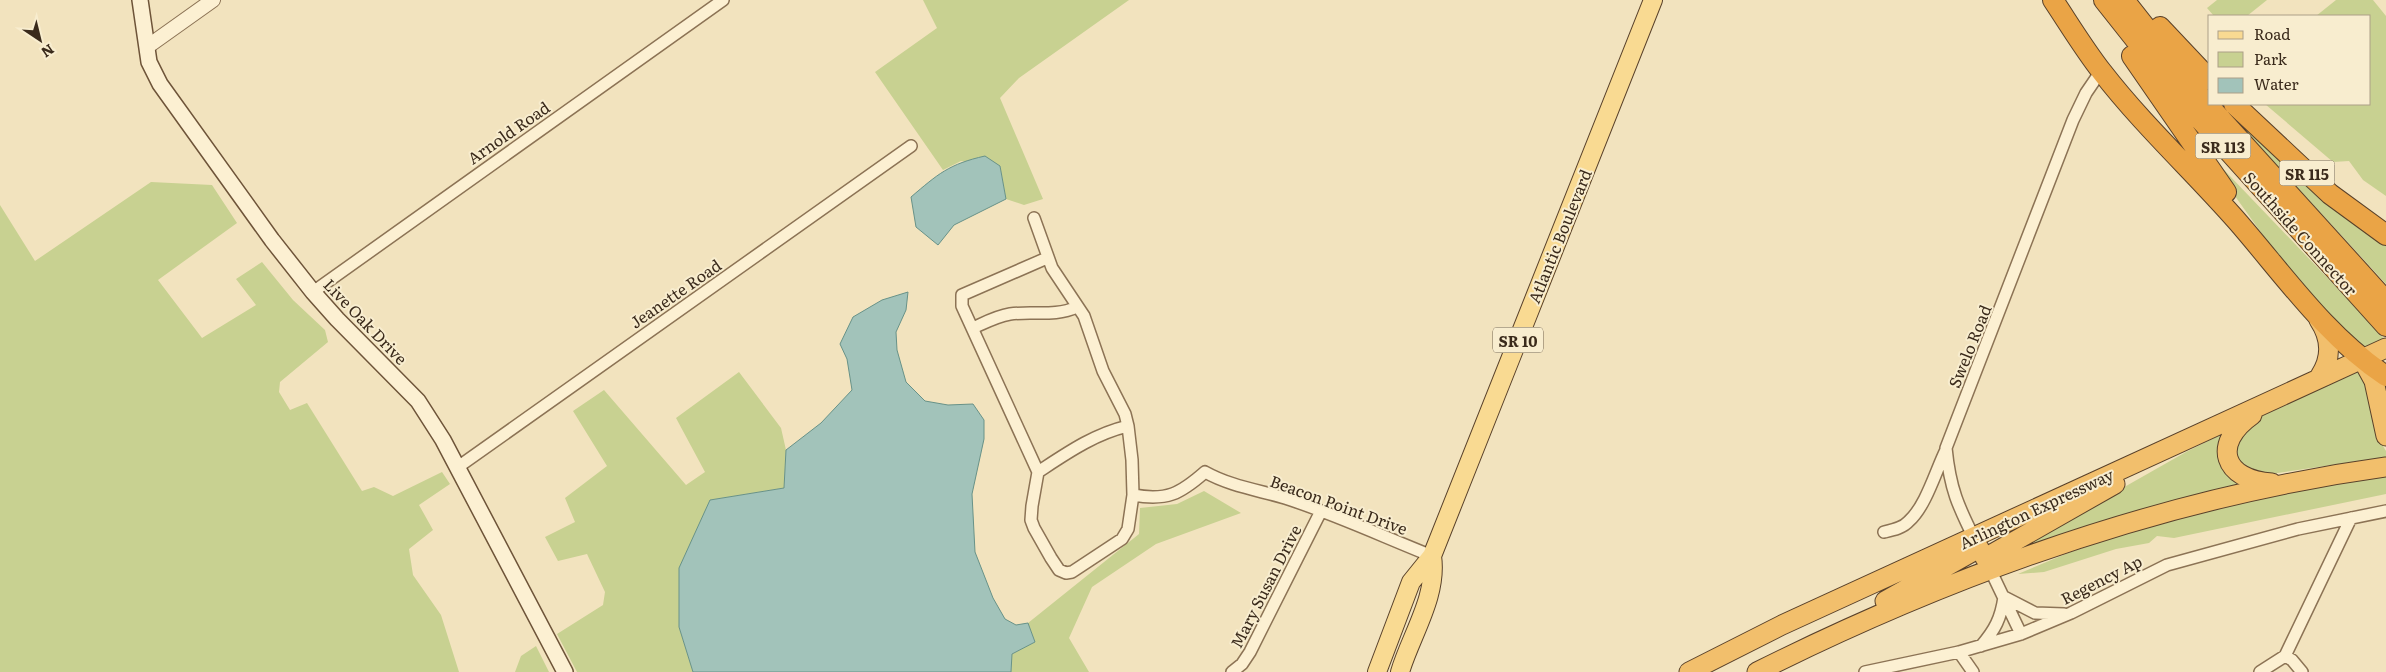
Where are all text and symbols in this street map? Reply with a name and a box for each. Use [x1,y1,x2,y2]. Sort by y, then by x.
north arrow [15,15,65,65]
legend [2208,15,2371,105]
text: Road [2254,22,2290,45]
text: N [37,40,59,63]
text: Park [2254,47,2288,70]
text: Water [2254,72,2299,95]
street label: Arnold Road [462,95,554,169]
road number: SR 113 [2196,134,2250,158]
road number: SR 115 [2280,160,2334,186]
street label: Atlantic Boulevard [1521,165,1597,307]
street label: Southside Connector [2239,166,2364,301]
street label: Jeanette Road [624,252,726,333]
street label: Live Oak Drive [319,273,413,369]
street label: Swelo Road [1941,301,1997,391]
road number: SR 10 [1493,328,1543,352]
street label: Arlington Expressway [1955,461,2118,554]
street label: Beacon Point Drive [1267,468,1411,540]
street label: Mary Susan Drive [1224,520,1306,652]
street label: Regency Ap [2056,548,2146,610]

